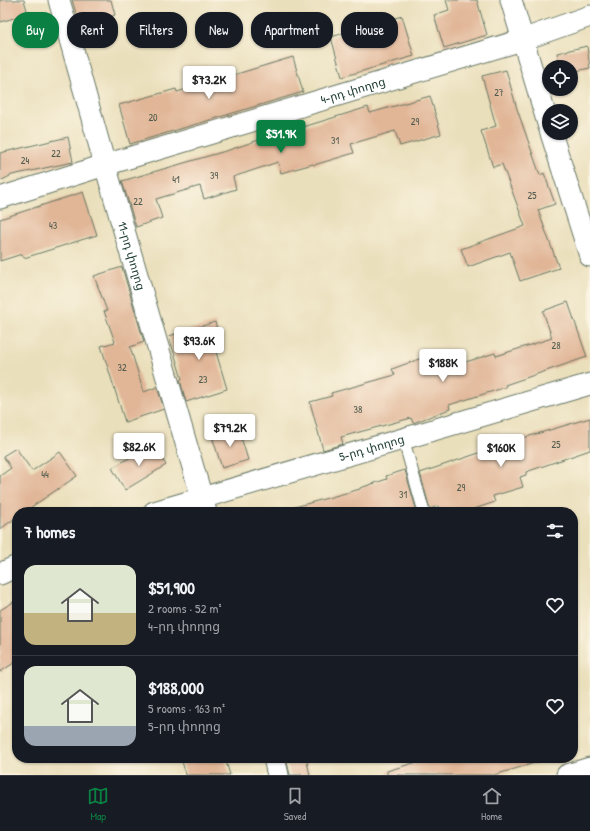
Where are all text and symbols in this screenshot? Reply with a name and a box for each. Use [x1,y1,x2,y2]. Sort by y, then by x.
chip: Buy [12,12,59,48]
chip: Rent [67,12,118,48]
chip: Filters [126,12,187,48]
chip: New [195,12,243,48]
chip: Apartment [251,12,333,48]
chip: House [341,12,398,48]
map controls [542,60,578,140]
button: locate [542,60,578,96]
pin: $73.2K [176,66,242,100]
text: $73.2K [192,70,226,88]
street label: 4-րդ փողոց [319,72,387,108]
house number: 27 [494,86,504,99]
button: layers [542,104,578,140]
house number: 20 [148,111,158,124]
house number: 29 [411,115,420,128]
pin: $51.9K [248,120,314,154]
text: $51.9K [265,124,297,142]
house number: 31 [331,134,339,147]
house number: 22 [51,147,61,160]
house number: 24 [21,154,29,167]
house number: 39 [210,169,218,182]
house number: 41 [172,173,180,186]
house number: 25 [528,189,537,202]
house number: 22 [133,195,143,208]
house number: 43 [49,219,58,232]
street label: 11-րդ փողոց [114,219,150,292]
pin: $93.6K [166,327,232,361]
text: $93.6K [183,331,215,349]
house number: 28 [551,339,561,352]
pin: $188K [415,349,471,383]
text: $188K [428,353,458,371]
house number: 32 [117,361,127,374]
house number: 23 [198,373,208,386]
house number: 38 [354,403,362,416]
pin: $79.2K [197,414,263,448]
text: $79.2K [213,418,247,436]
street label: 5-րդ փողոց [337,430,406,465]
pin: $82.6K [106,433,172,467]
pin: $160K [473,434,529,468]
text: $82.6K [122,437,156,455]
text: $160K [486,438,516,456]
house number: 25 [552,438,561,451]
house number: 44 [41,468,49,481]
house number: 29 [457,481,466,494]
house number: 31 [399,488,407,501]
text: 7 homes [24,520,75,543]
icon: filters [544,520,566,542]
text: $51,900 [148,576,195,599]
icon: home [56,581,104,629]
icon: heart [544,594,566,616]
text: 2 rooms · 52 m² [148,599,221,617]
text: 4-րդ փողոց [148,617,220,635]
text: $188,000 [148,676,204,699]
icon: home [56,682,104,730]
icon: heart [544,695,566,717]
text: 5 rooms · 163 m² [148,699,225,717]
text: 5-րդ փողոց [148,717,221,735]
tab: Map [87,785,109,823]
tab: Saved [284,785,306,823]
tab: Home [481,785,503,823]

